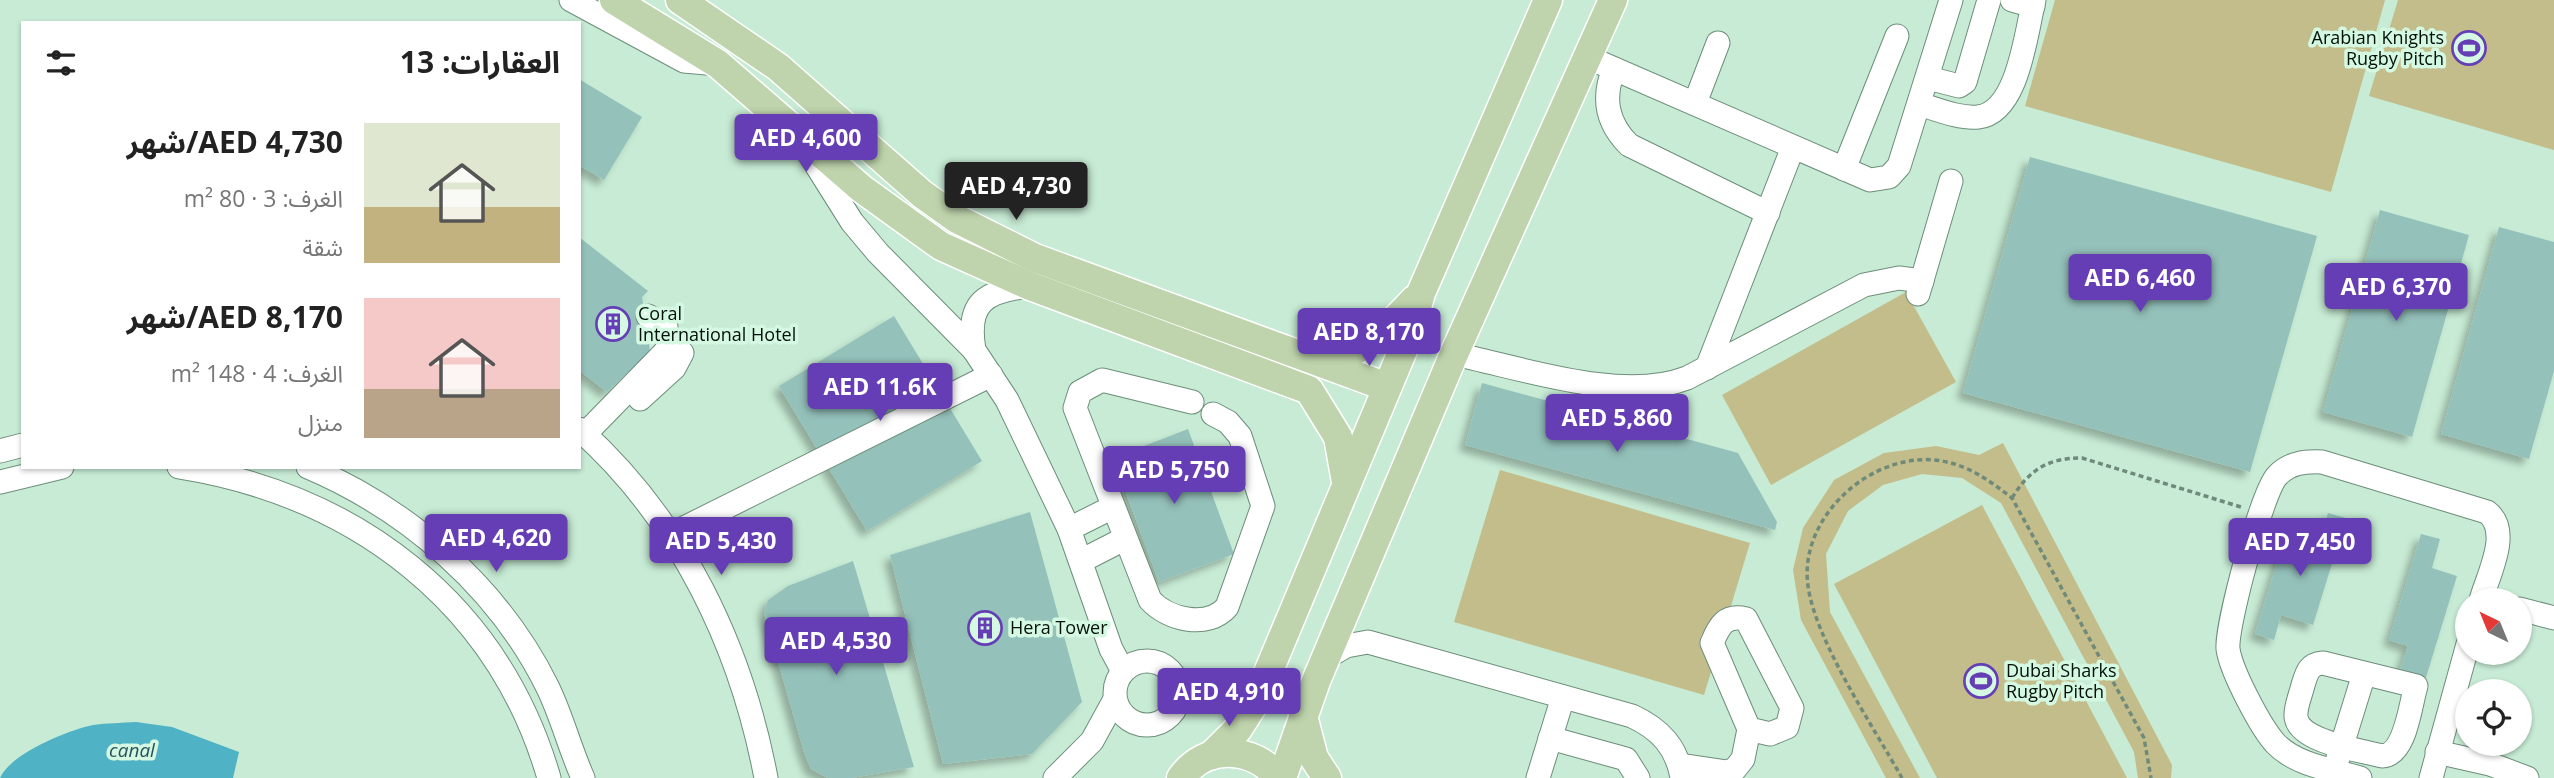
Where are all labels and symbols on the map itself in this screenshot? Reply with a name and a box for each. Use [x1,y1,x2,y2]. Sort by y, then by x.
place label: Arabian Knights Rugby Pitch [2312,25,2444,70]
sports icon: Arabian Knights Rugby Pitch [2450,29,2488,67]
pin: AED 4,600 [726,114,886,174]
pin: AED 4,730 [936,162,1096,222]
pin: AED 6,460 [2060,254,2220,314]
pin: AED 6,370 [2316,264,2476,323]
place label: Coral International Hotel [638,301,796,346]
building icon: Coral International Hotel [594,305,632,343]
pin: AED 8,170 [1289,308,1449,368]
pin: AED 11.6K [800,364,960,423]
pin: AED 5,860 [1537,394,1697,454]
pin: AED 5,750 [1094,447,1254,506]
pin: AED 4,620 [416,514,576,574]
pin: AED 5,430 [641,518,801,577]
pin: AED 7,450 [2220,518,2380,578]
north arrow [2455,588,2532,665]
building icon: Hera Tower [966,609,1004,647]
place label: Hera Tower [1010,615,1108,639]
pin: AED 4,530 [756,618,916,677]
place label: Dubai Sharks Rugby Pitch [2006,658,2117,703]
sports icon: Dubai Sharks Rugby Pitch [1962,662,2000,700]
pin: AED 4,910 [1149,668,1309,728]
water label: canal [109,737,156,763]

